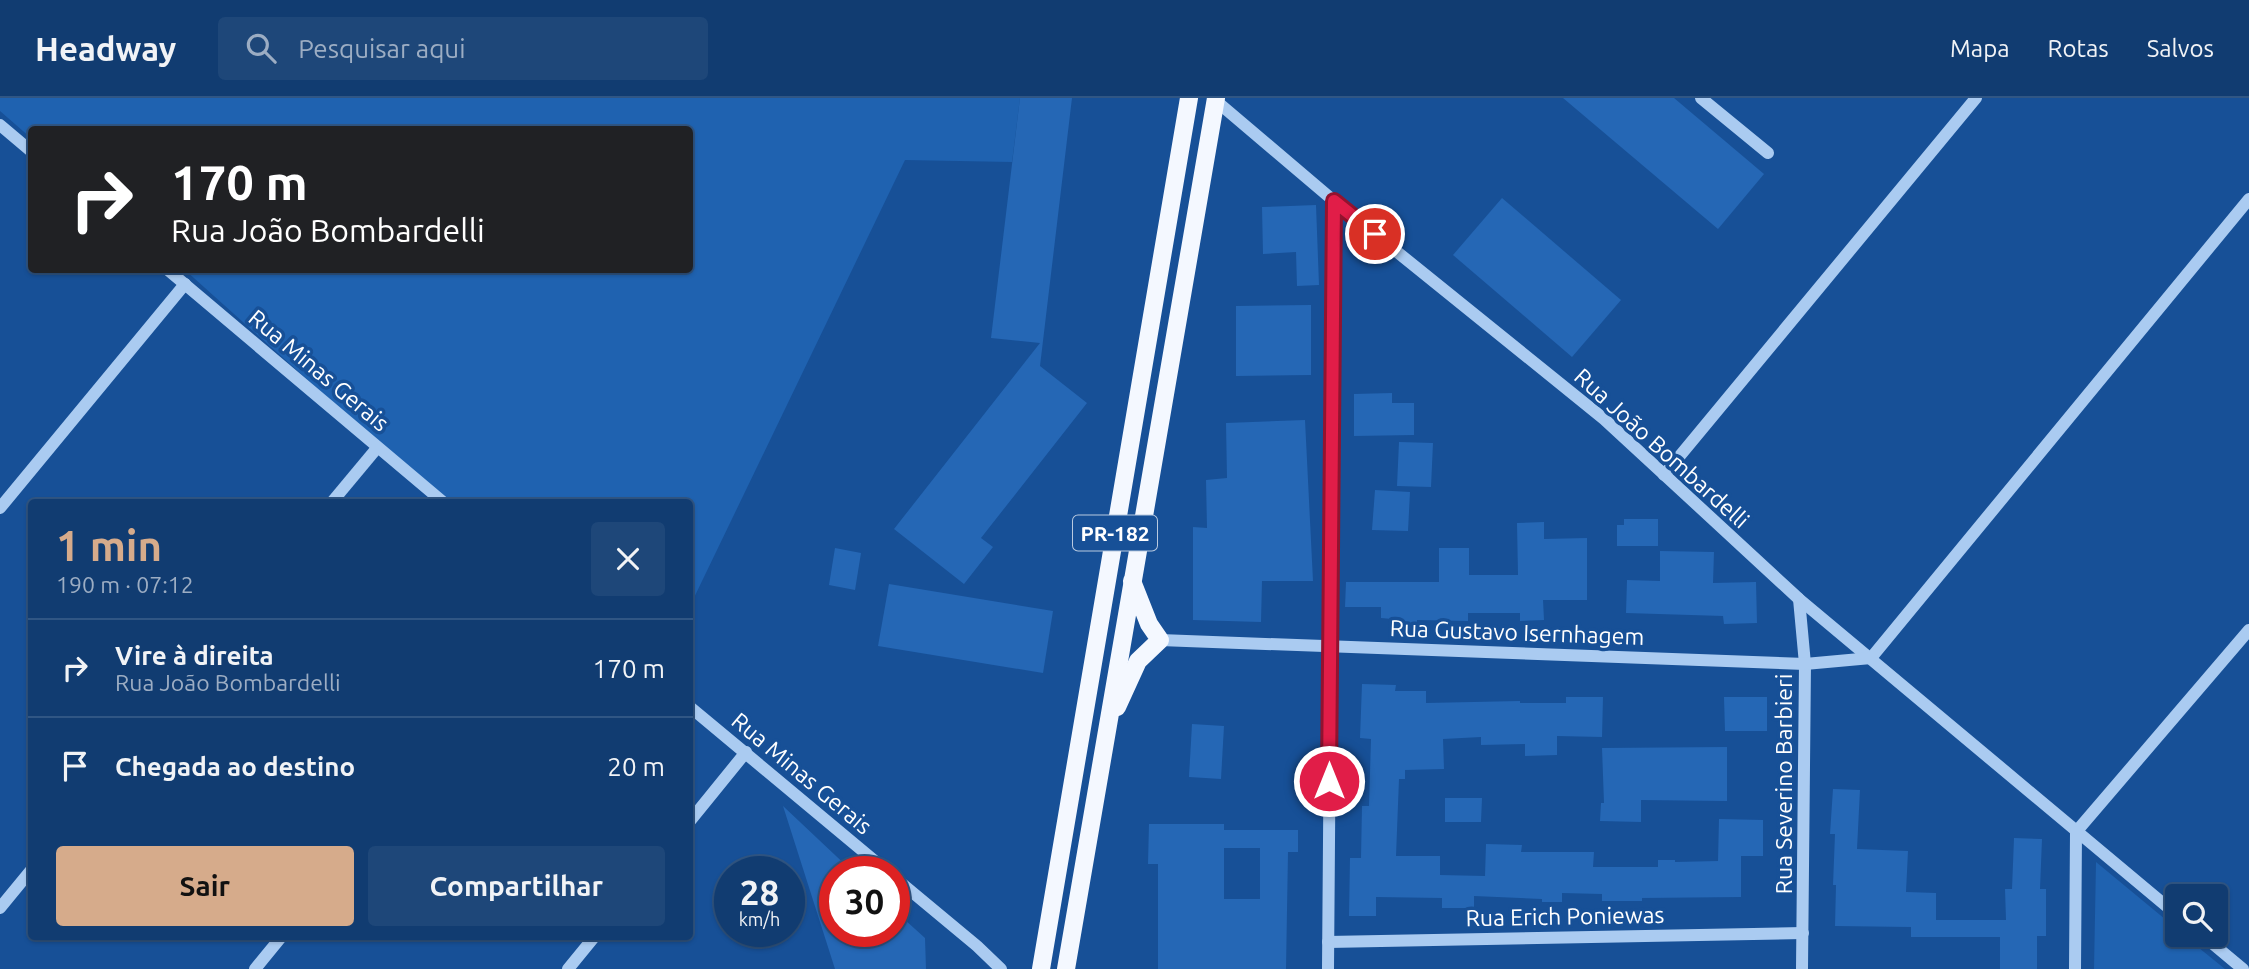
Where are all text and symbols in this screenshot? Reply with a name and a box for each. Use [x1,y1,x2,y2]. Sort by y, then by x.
search box [218,17,708,80]
icon: search [242,29,280,67]
text: Headway [35,30,176,67]
text: Pesquisar aqui [298,34,466,63]
text: Mapa [1950,35,2010,62]
text: Rotas [2048,35,2109,62]
text: Salvos [2147,35,2214,62]
icon: right [56,154,147,245]
text: 170 m [171,154,308,209]
pin [1345,204,1405,264]
text: Rua João Bombardelli [171,212,485,248]
icon: arrive [1356,215,1394,253]
street label: Rua Minas Gerais [244,304,394,436]
street label: Rua João Bombardelli [1570,363,1754,533]
road number: PR-182 [1073,516,1157,550]
text: 1 min [56,522,162,569]
button: close [591,522,665,596]
text: 190 m · 07:12 [56,572,194,597]
street label: Rua Gustavo Isernhagem [1389,615,1645,649]
text: Vire à direita [115,641,274,670]
icon: right [56,649,94,687]
text: 170 m [593,654,665,683]
text: Rua João Bombardelli [115,670,341,695]
street label: Rua Severino Barbieri [1771,674,1796,894]
street label: Rua Minas Gerais [727,707,877,839]
position arrow [1292,744,1366,818]
icon: arrive [56,747,94,785]
text: Chegada ao destino [115,752,355,781]
text: 20 m [607,752,665,781]
button: Sair [56,846,354,926]
button: Compartilhar [368,846,665,926]
speed limit sign: 30 [819,856,910,947]
text: 28 [740,872,779,912]
map controls [2165,884,2228,947]
button: search [2165,884,2228,947]
street label: Rua Erich Poniewas [1465,902,1665,930]
text: km/h [739,909,780,929]

